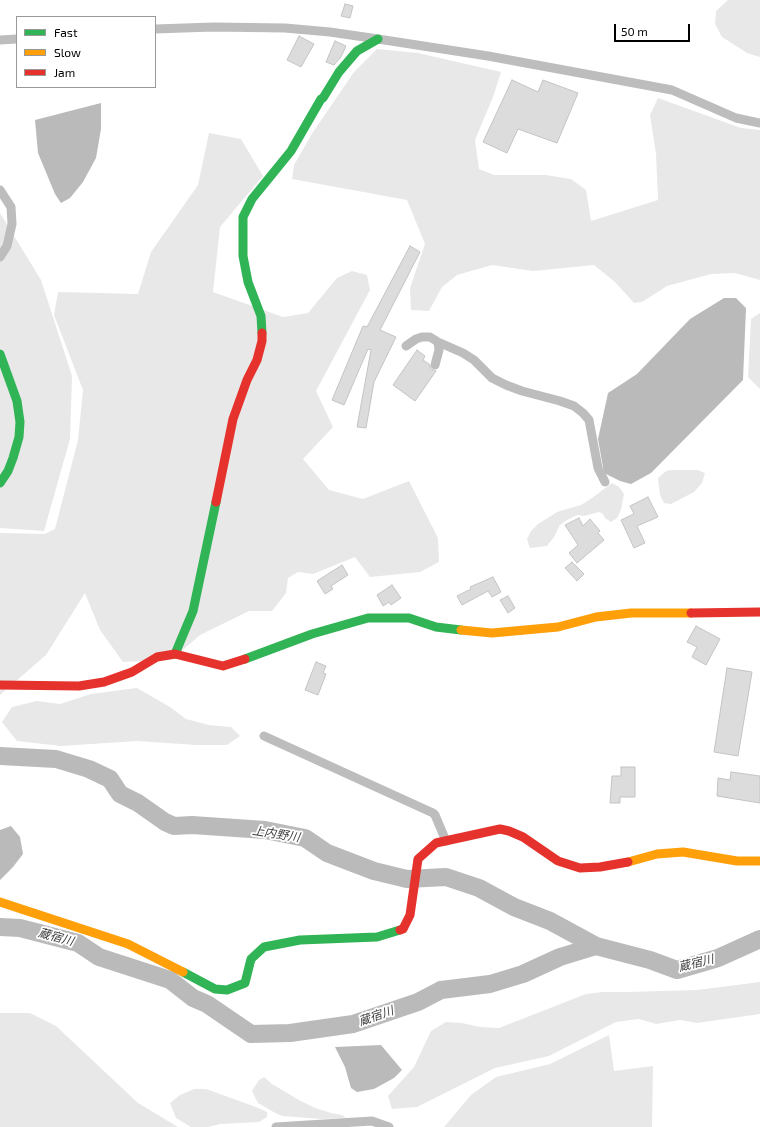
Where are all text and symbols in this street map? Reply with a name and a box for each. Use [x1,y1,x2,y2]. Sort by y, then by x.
legend [16,16,156,88]
scale bar [616,16,692,42]
text: 50 m [621,24,648,38]
text: Fast [54,25,77,39]
text: Slow [54,45,81,59]
text: Jam [54,65,75,79]
water label: 上内野川 [251,823,301,845]
water label: 蔵宿川 [37,925,75,949]
water label: 蔵宿川 [677,952,715,974]
water label: 蔵宿川 [357,1003,395,1029]

